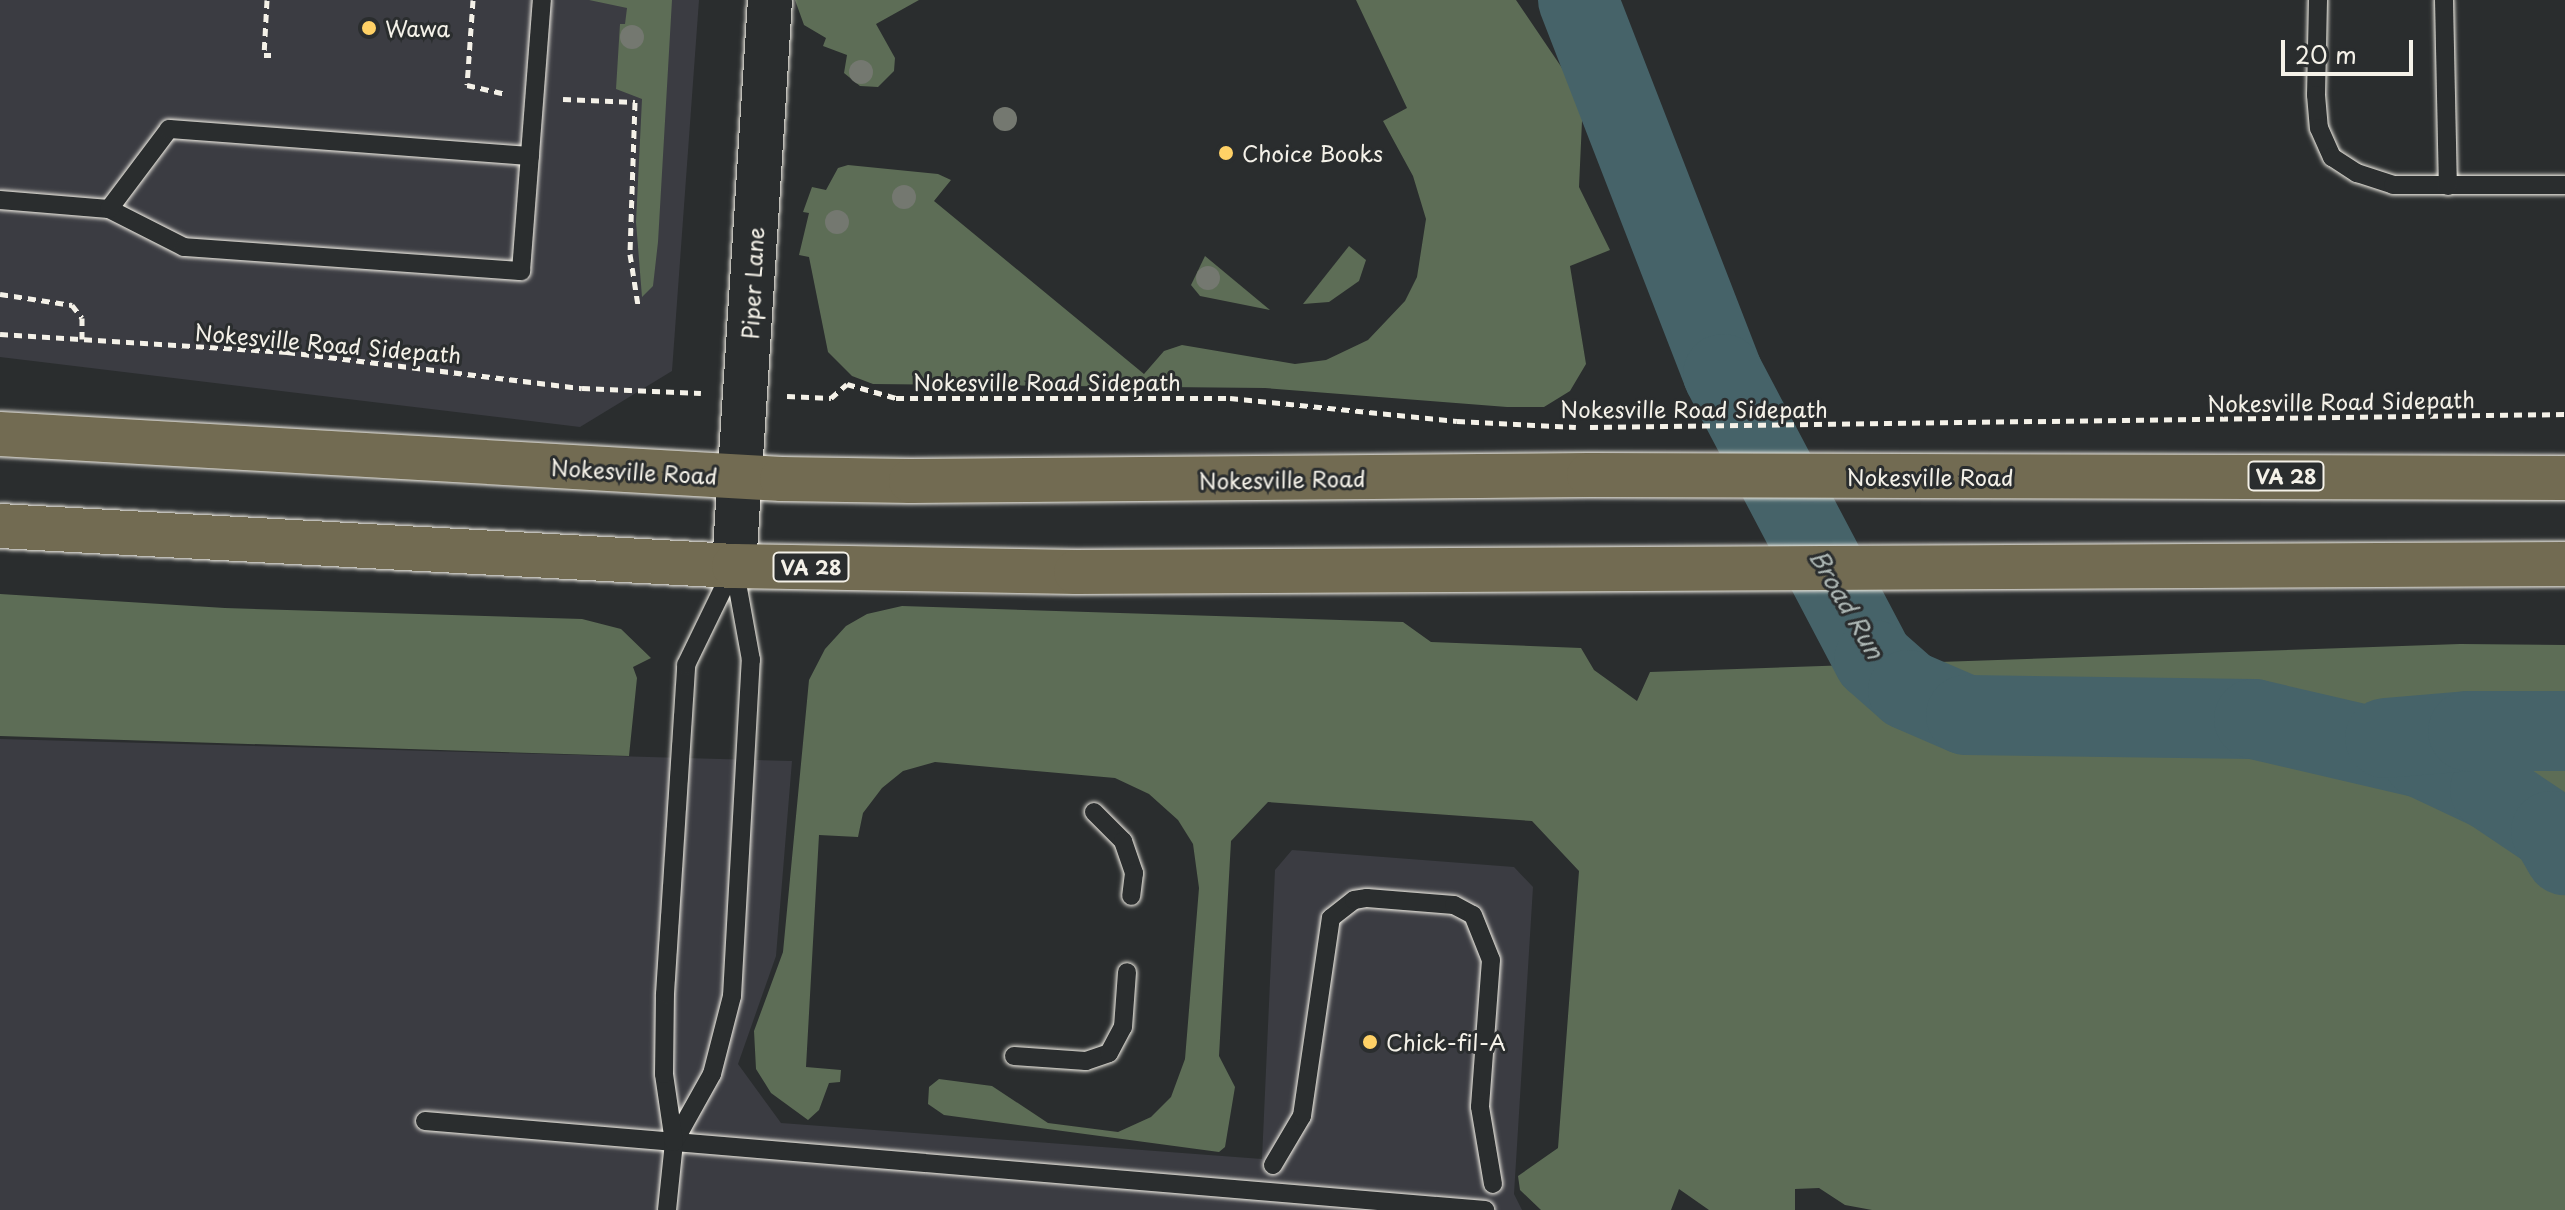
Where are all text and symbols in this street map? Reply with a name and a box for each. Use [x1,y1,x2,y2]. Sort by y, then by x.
place label: Wawa [385,15,450,41]
marker: Wawa [360,19,378,37]
scale bar [2285,24,2417,74]
text: 20 m [2295,36,2357,72]
place label: Choice Books [1242,140,1384,166]
marker: Choice Books [1217,144,1235,162]
street label: Piper Lane [736,226,768,340]
street label: Nokesville Road Sidepath [194,318,462,368]
street label: Nokesville Road Sidepath [914,369,1180,395]
street label: Nokesville Road Sidepath [2208,385,2474,417]
street label: Nokesville Road Sidepath [1561,396,1827,422]
street label: Nokesville Road [550,453,718,489]
road number: VA 28 [2246,460,2326,492]
street label: Nokesville Road [1199,464,1365,494]
street label: Nokesville Road [1847,464,2013,490]
water label: Broad Run [1804,544,1890,664]
road number: VA 28 [771,551,851,583]
place label: Chick-fil-A [1386,1029,1506,1055]
marker: Chick-fil-A [1361,1033,1379,1051]

